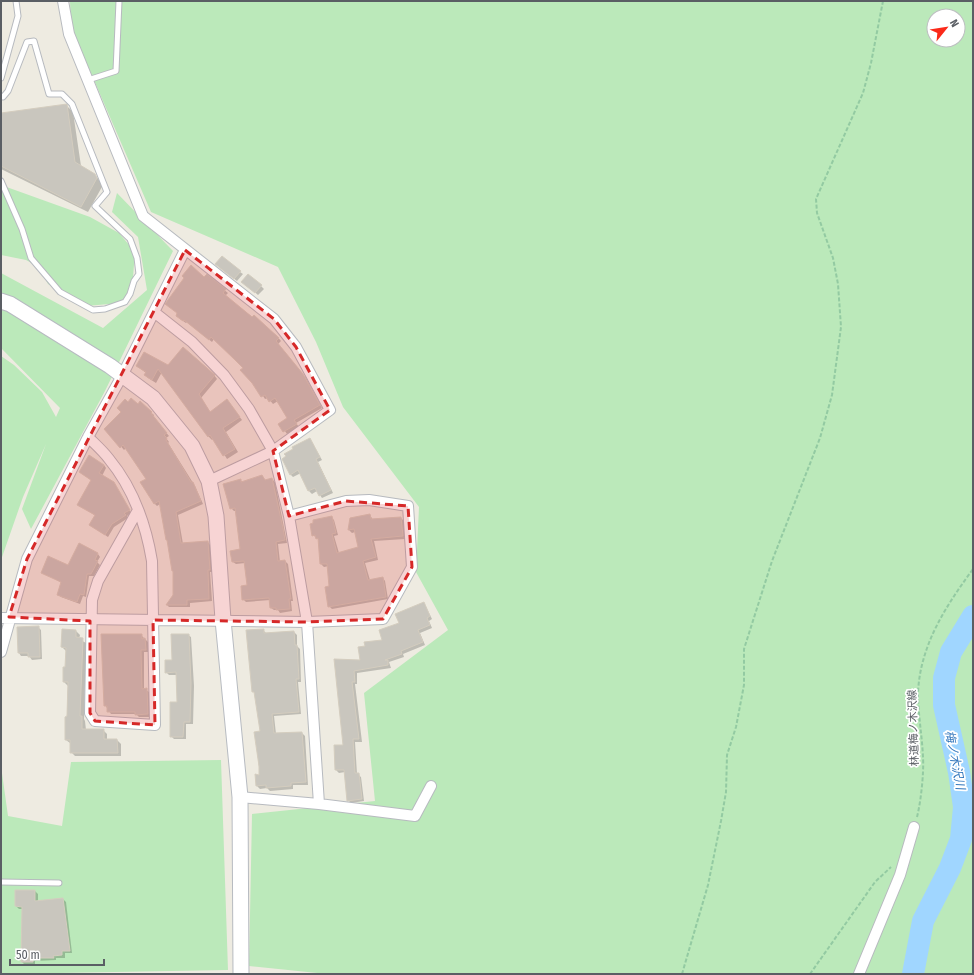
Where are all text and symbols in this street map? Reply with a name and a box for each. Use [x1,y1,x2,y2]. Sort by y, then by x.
north arrow [926,8,966,48]
text: N [947,17,962,29]
street label: 林道梅ノ木沢線 [906,689,921,767]
water label: 梅ノ木沢川 [942,729,968,793]
scale bar [10,941,104,967]
text: 50 m [16,948,40,962]

